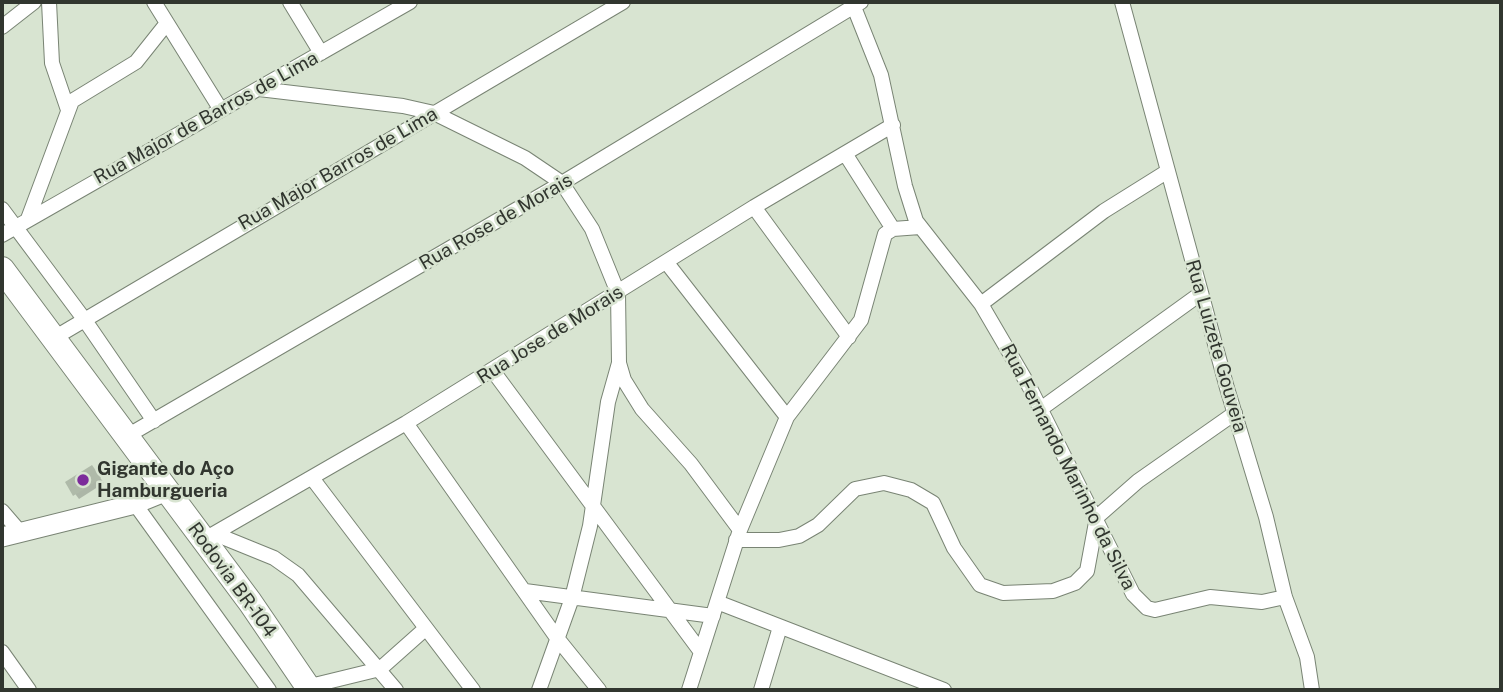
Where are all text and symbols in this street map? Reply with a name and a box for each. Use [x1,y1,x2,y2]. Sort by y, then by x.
street label: Rua Major de Barros de Lima [90,47,322,189]
street label: Rua Major Barros de Lima [234,103,442,235]
street label: Rua Rose de Morais [415,169,577,275]
street label: Rua Luizete Gouveia [1180,257,1252,435]
street label: Rua Jose de Morais [473,281,627,389]
street label: Rua Fernando Marinho da Silva [996,340,1140,594]
place label: Gigante do Aço Hamburgueria [97,458,234,502]
marker: Gigante do Aço Hamburgueria [75,472,91,488]
street label: Rodovia BR-104 [183,518,281,642]

